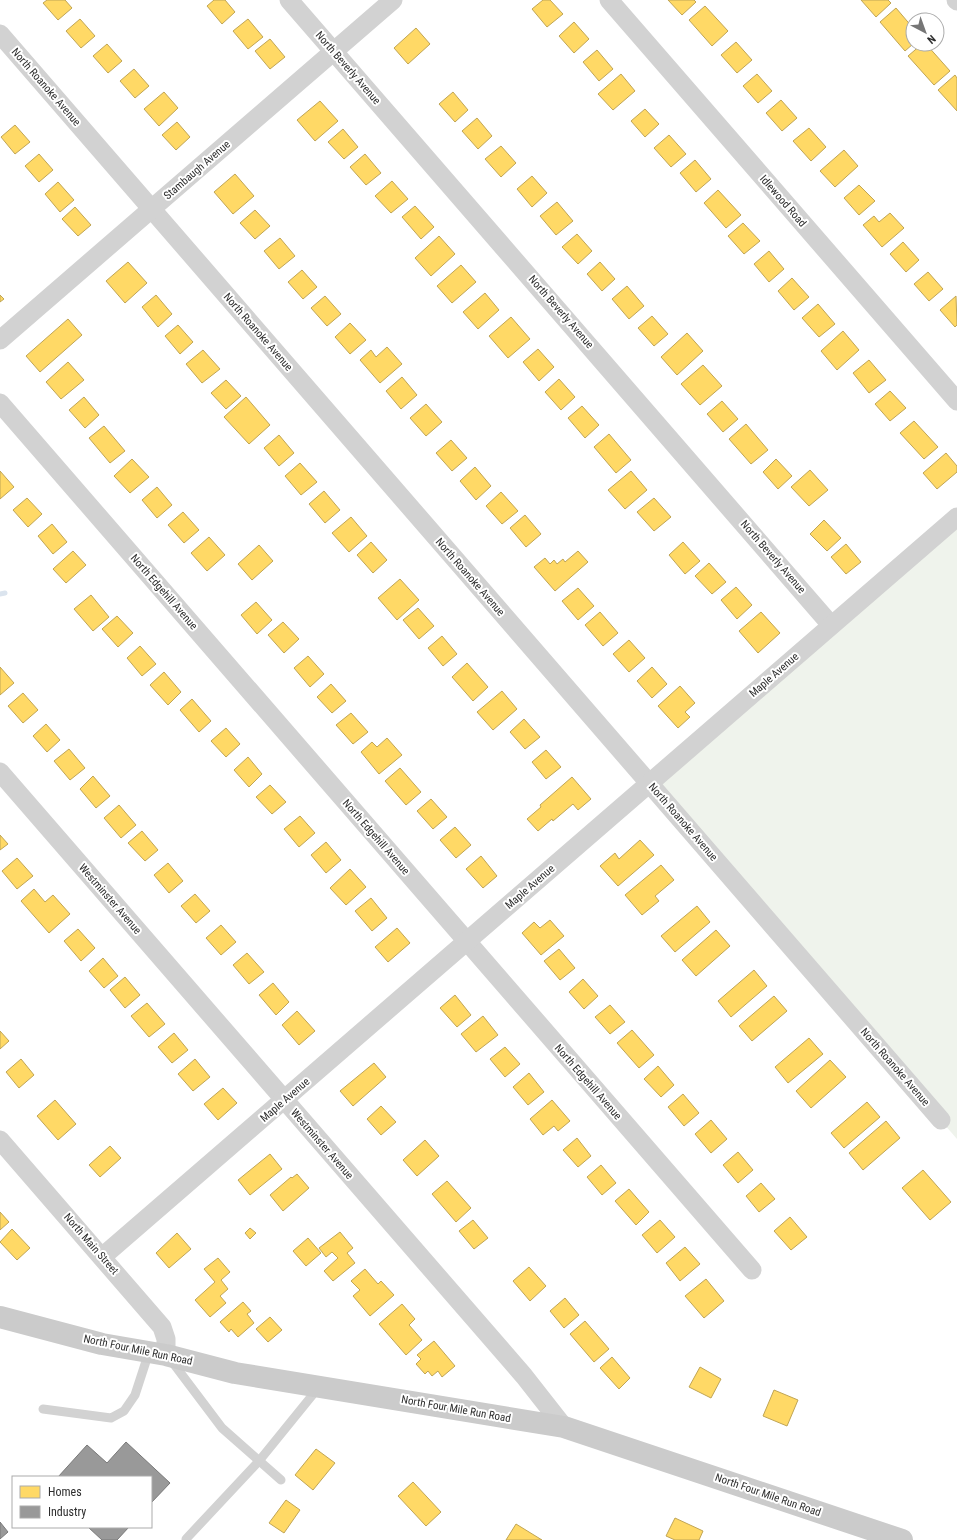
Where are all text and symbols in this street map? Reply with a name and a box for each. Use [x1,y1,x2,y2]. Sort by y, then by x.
north arrow [905,12,945,52]
street label: North Beverly Avenue [313,29,383,107]
text: N [924,32,938,46]
street label: North Roanoke Avenue [9,45,83,129]
street label: Stambaugh Avenue [161,138,233,202]
street label: Idlewood Road [757,173,809,229]
street label: North Beverly Avenue [526,273,596,351]
street label: North Roanoke Avenue [221,290,295,374]
street label: North Beverly Avenue [738,518,808,596]
street label: North Roanoke Avenue [433,535,507,619]
street label: North Edgehill Avenue [128,552,200,632]
street label: Maple Avenue [747,650,801,700]
street label: North Roanoke Avenue [646,780,720,864]
street label: North Edgehill Avenue [340,797,412,877]
street label: Westminster Avenue [76,861,144,937]
street label: Maple Avenue [503,862,557,912]
street label: North Roanoke Avenue [858,1025,932,1109]
street label: North Edgehill Avenue [552,1042,624,1122]
street label: Maple Avenue [258,1075,312,1125]
street label: Westminster Avenue [288,1106,356,1182]
street label: North Main Street [61,1211,121,1277]
street label: North Four Mile Run Road [82,1332,194,1368]
street label: North Four Mile Run Road [400,1393,512,1425]
street label: North Four Mile Run Road [713,1471,823,1519]
legend [12,1476,152,1528]
text: Homes [48,1485,82,1499]
text: Industry [48,1505,86,1519]

